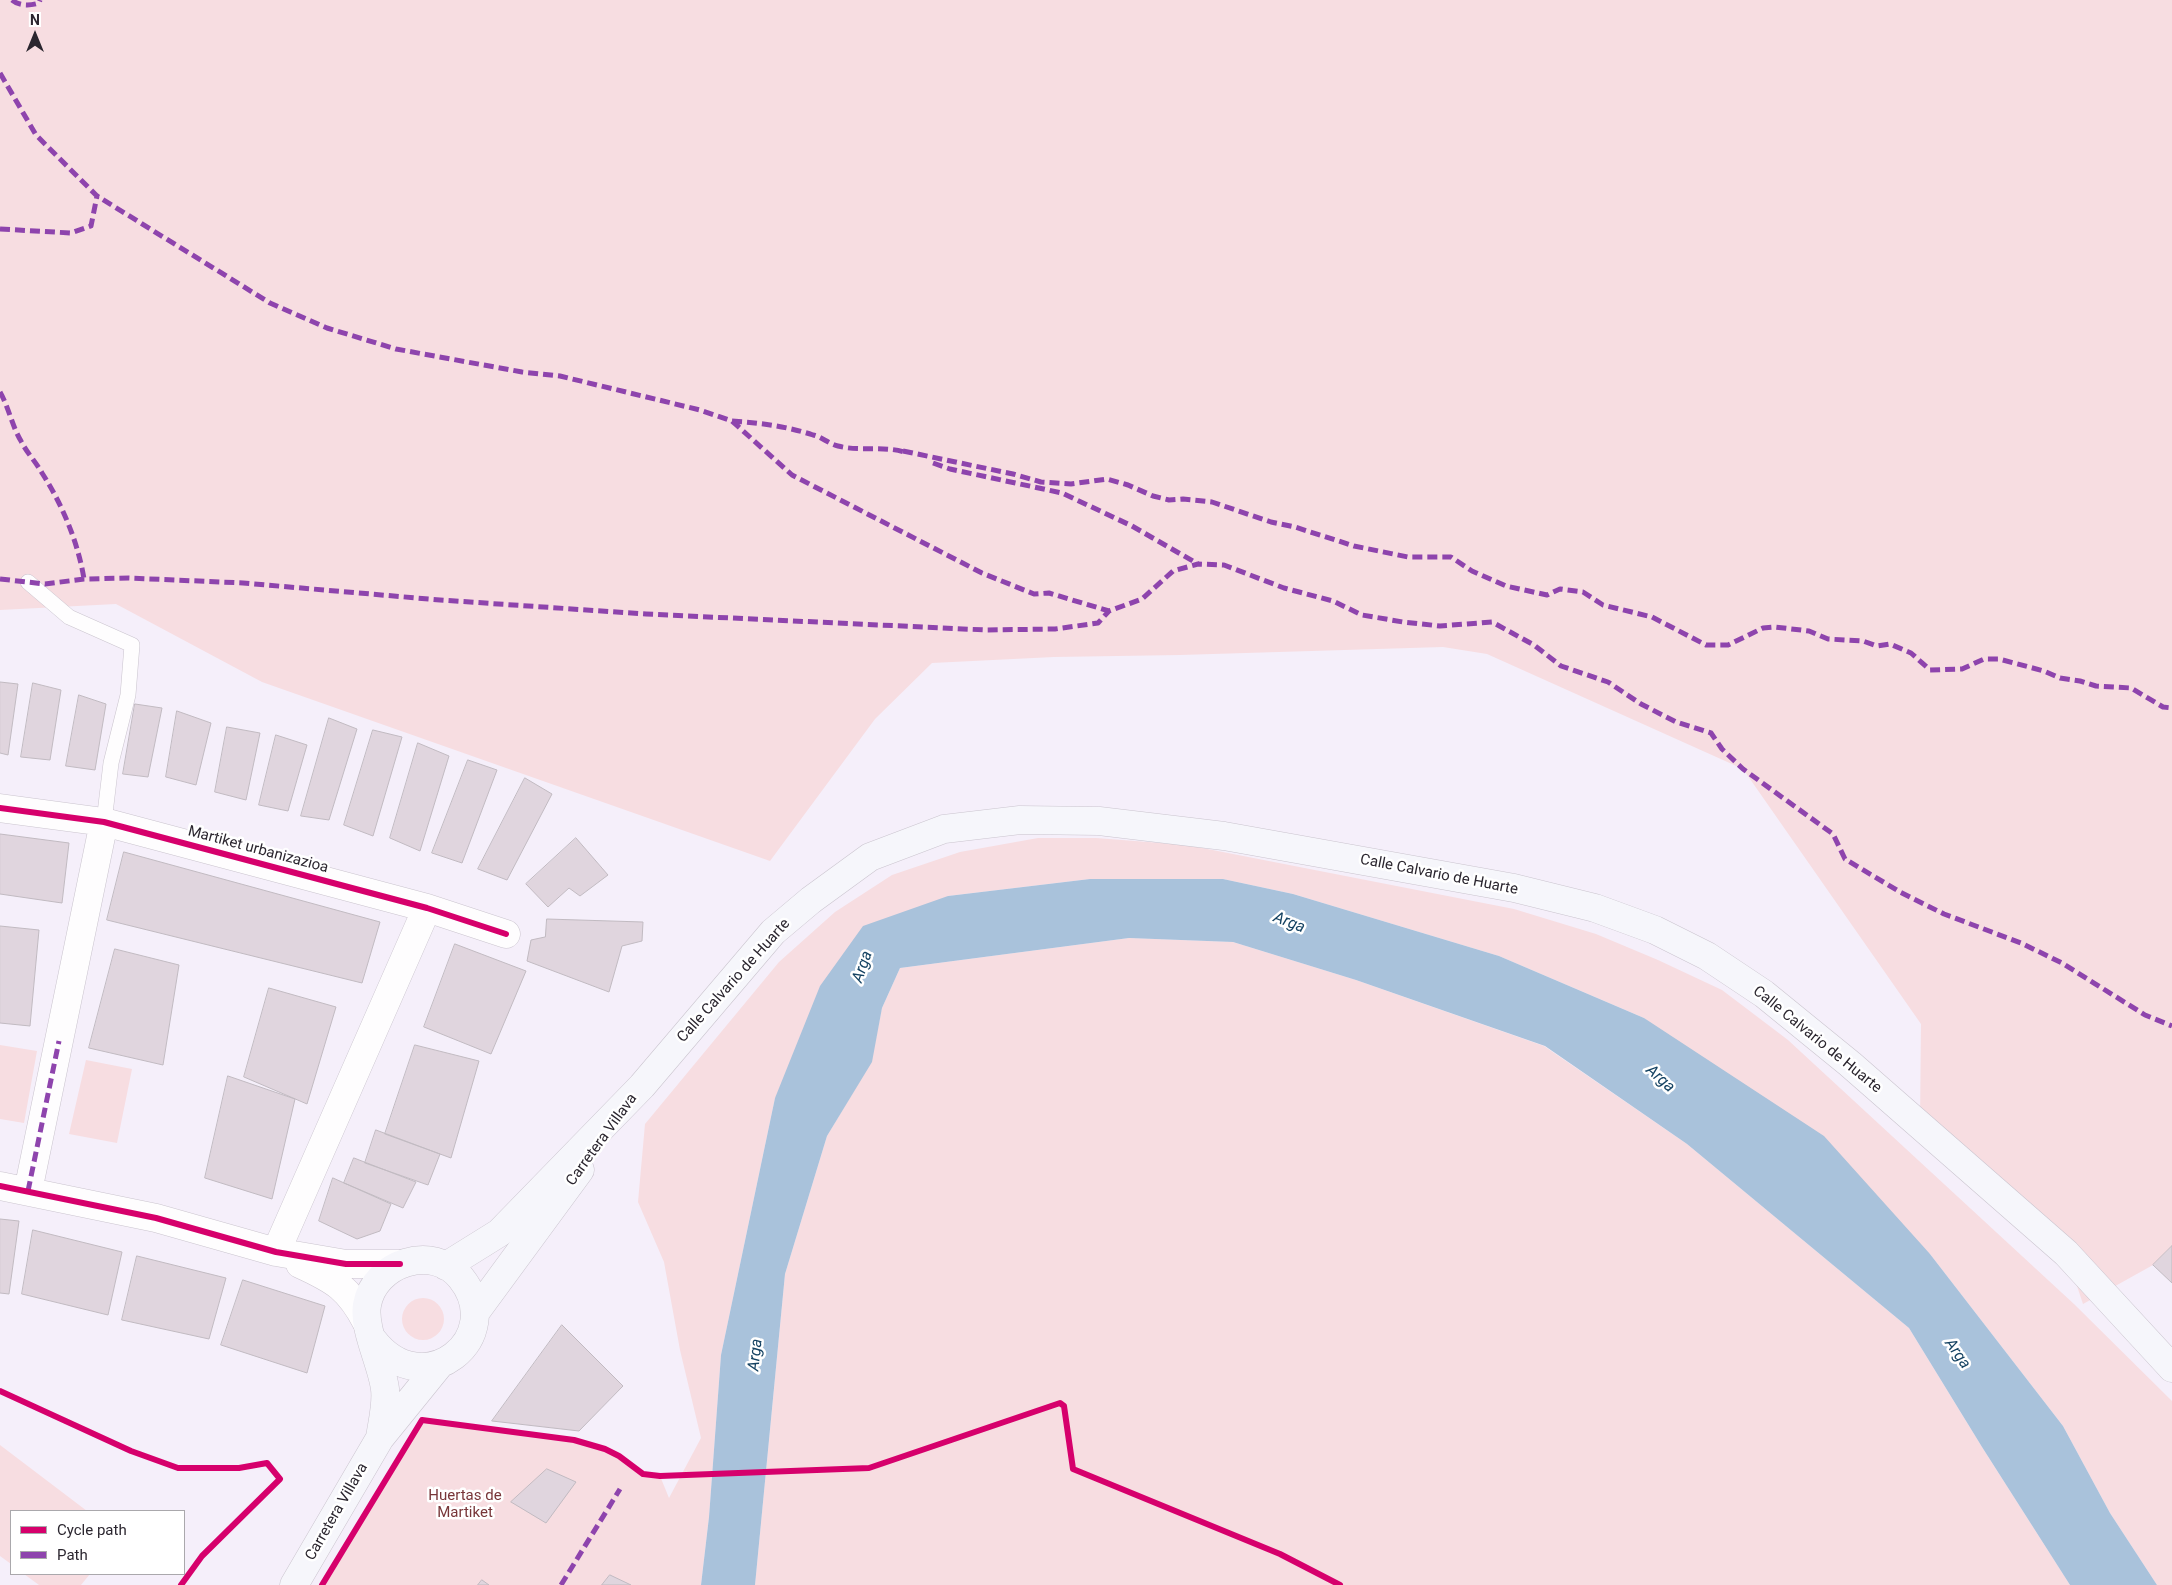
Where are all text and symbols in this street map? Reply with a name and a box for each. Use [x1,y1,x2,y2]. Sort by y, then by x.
north arrow [10,10,60,60]
text: N [30,12,40,28]
street label: Martiket urbanizazioa [186,823,330,877]
street label: Calle Calvario de Huarte [1359,851,1519,899]
water label: Arga [1270,908,1308,938]
street label: Calle Calvario de Huarte [674,915,794,1047]
water label: Arga [849,949,877,985]
street label: Calle Calvario de Huarte [1749,983,1885,1097]
water label: Arga [1642,1061,1678,1097]
street label: Carretera Villava [563,1091,641,1189]
water label: Arga [1940,1335,1974,1373]
water label: Arga [745,1338,767,1372]
street label: Carretera Villava [302,1460,372,1564]
park label: Huertas de Martiket [428,1487,502,1522]
legend [10,1510,185,1575]
text: Cycle path [57,1521,127,1539]
text: Path [57,1546,88,1564]

